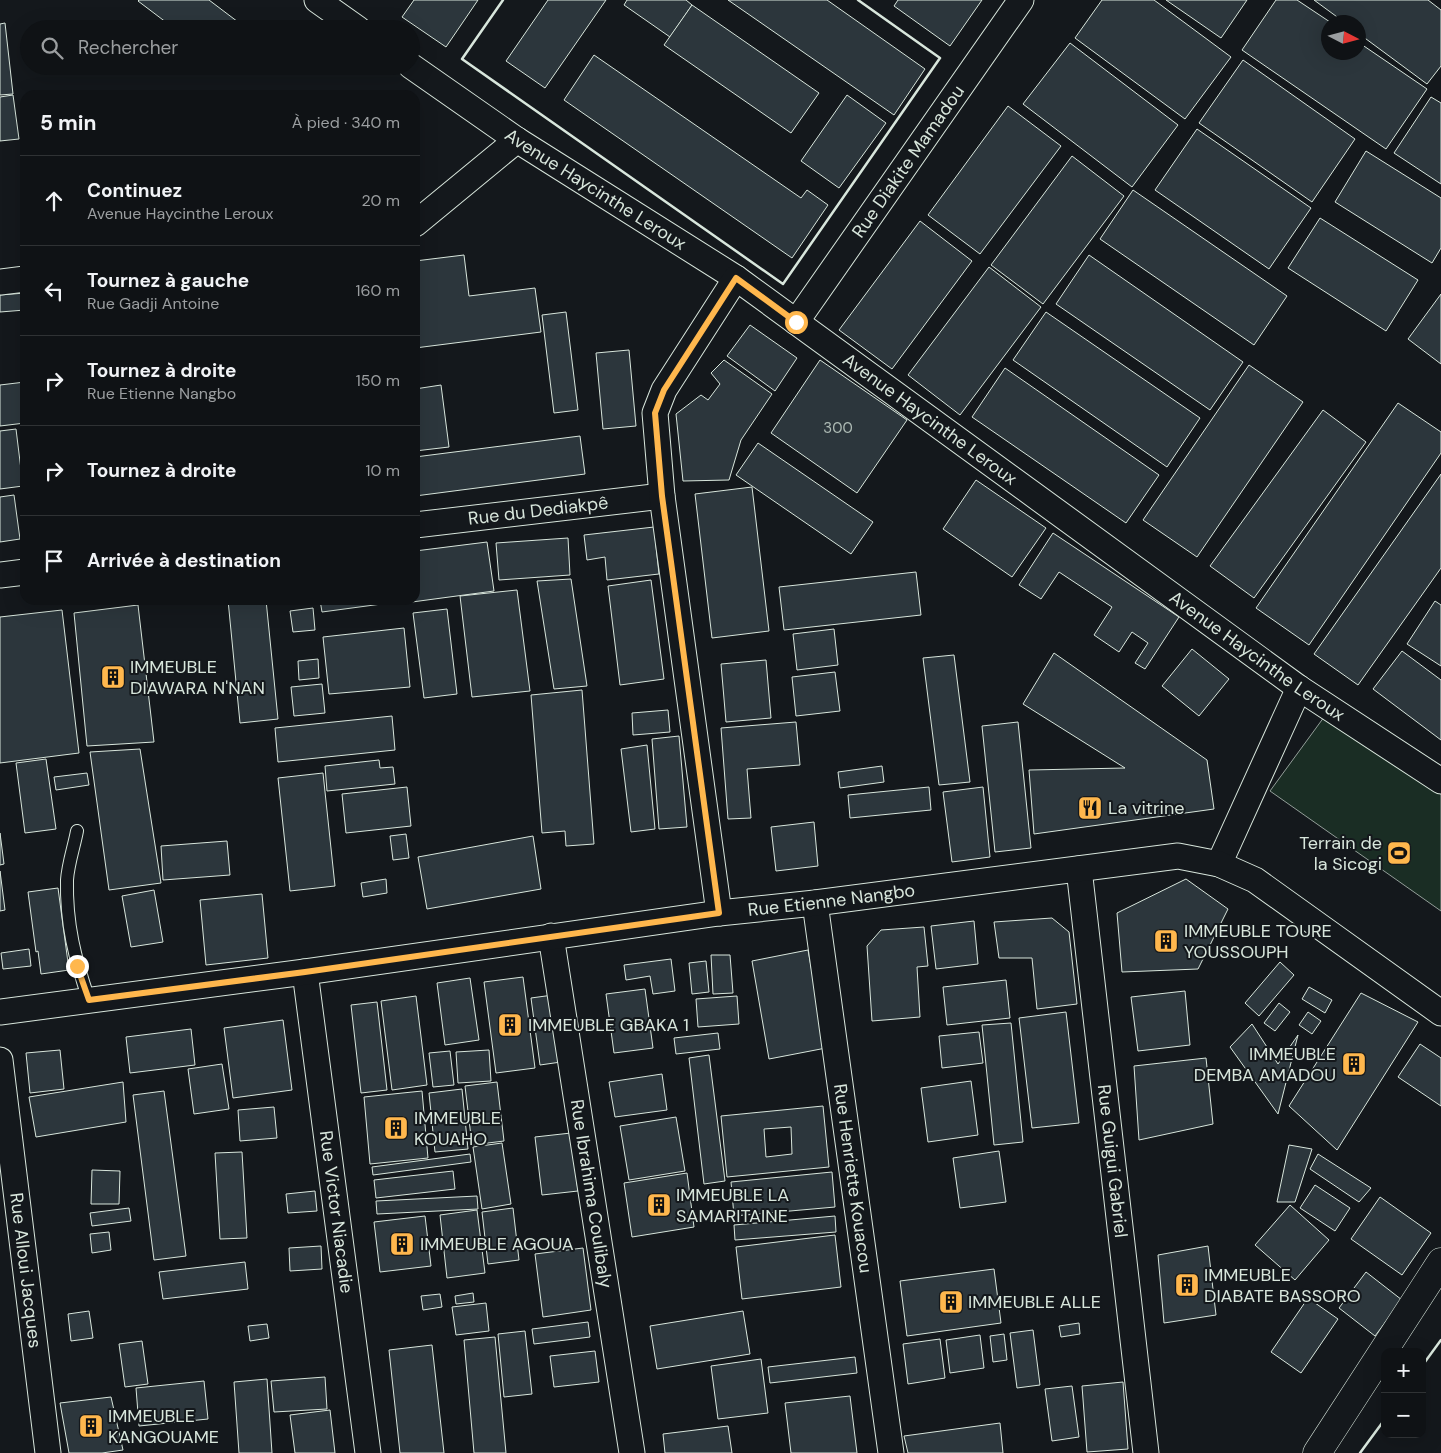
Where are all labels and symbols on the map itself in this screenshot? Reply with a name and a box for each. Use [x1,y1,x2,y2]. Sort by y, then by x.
north arrow [1321,15,1366,60]
street label: Rue Diakite Mamadou [847,80,970,242]
street label: Avenue Haycinthe Leroux [500,123,691,256]
route start [785,311,808,334]
street label: Avenue Haycinthe Leroux [838,348,1022,491]
house number: 300 [823,418,853,438]
street label: Rue du Dediakpê [467,490,610,531]
street label: Avenue Haycinthe Leroux [1165,586,1349,727]
place label: IMMEUBLE DIAWARA N'NAN [130,655,265,700]
building icon: IMMEUBLE DIAWARA N'NAN [100,664,126,690]
restaurant icon: La vitrine [1077,795,1103,821]
place label: La vitrine [1108,796,1184,820]
place label: Terrain de la Sicogi [1299,831,1382,876]
sports icon: Terrain de la Sicogi [1386,840,1412,866]
street label: Rue Etienne Nangbo [747,878,916,922]
place label: IMMEUBLE TOURE YOUSSOUPH [1184,919,1332,964]
building icon: IMMEUBLE TOURE YOUSSOUPH [1153,928,1179,954]
route end [66,955,89,978]
building icon: IMMEUBLE GBAKA 1 [497,1012,523,1038]
place label: IMMEUBLE GBAKA 1 [528,1013,689,1037]
place label: IMMEUBLE DEMBA AMADOU [1194,1042,1336,1087]
building icon: IMMEUBLE DEMBA AMADOU [1341,1051,1367,1077]
street label: Rue Henriette Kouacou [828,1082,878,1275]
street label: Rue Guigui Gabriel [1092,1083,1133,1239]
street label: Rue Ibrahima Coulibaly [565,1098,618,1290]
place label: IMMEUBLE KOUAHO [414,1106,501,1151]
building icon: IMMEUBLE KOUAHO [383,1115,409,1141]
street label: Rue Victor Niacadie [314,1129,359,1295]
place label: IMMEUBLE LA SAMARITAINE [676,1183,789,1228]
street label: Rue Alloui Jacques [4,1191,47,1349]
building icon: IMMEUBLE LA SAMARITAINE [646,1192,672,1218]
building icon: IMMEUBLE AGOUA [389,1231,415,1257]
place label: IMMEUBLE AGOUA [420,1232,574,1256]
place label: IMMEUBLE DIABATE BASSORO [1204,1263,1361,1308]
building icon: IMMEUBLE DIABATE BASSORO [1174,1272,1200,1298]
building icon: IMMEUBLE ALLE [938,1289,964,1315]
place label: IMMEUBLE ALLE [968,1290,1101,1314]
place label: IMMEUBLE KANGOUAME [108,1404,219,1449]
building icon: IMMEUBLE KANGOUAME [78,1413,104,1439]

